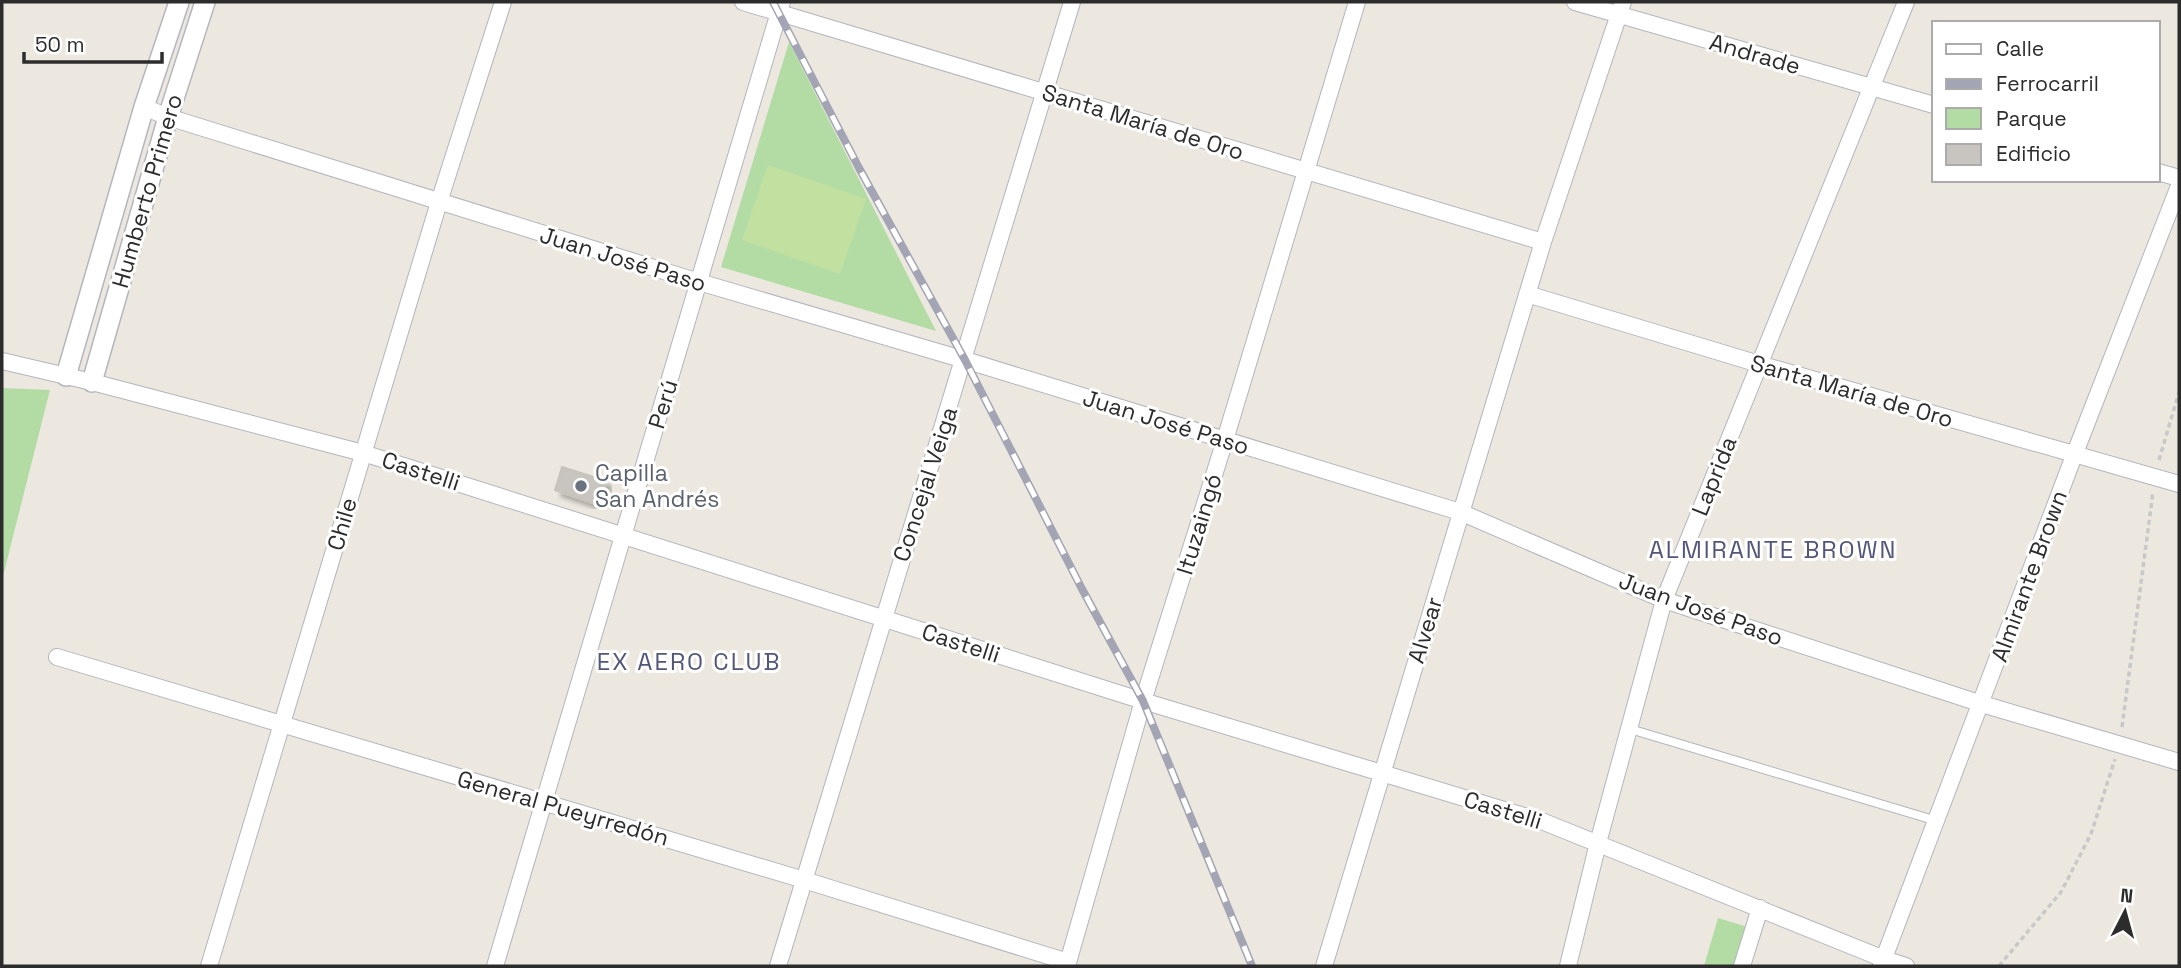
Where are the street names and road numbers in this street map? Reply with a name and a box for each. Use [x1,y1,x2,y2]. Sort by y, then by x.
street label: Andrade [1706,27,1804,81]
street label: Santa María de Oro [1038,77,1248,167]
street label: Humberto Primero [105,91,189,291]
street label: Juan José Paso [536,219,710,299]
street label: Santa María de Oro [1747,348,1957,434]
street label: Perú [641,376,685,432]
street label: Juan José Paso [1079,382,1253,462]
street label: Concejal Veiga [886,403,964,565]
street label: Laprida [1685,432,1743,520]
street label: Castelli [378,444,464,498]
street label: Ituzaingó [1169,470,1229,578]
street label: Almirante Brown [1984,486,2074,666]
street label: Chile [320,494,364,554]
street label: Juan José Paso [1615,565,1787,653]
street label: Alvear [1401,593,1449,667]
street label: Castelli [918,616,1004,670]
street label: General Pueyrredón [454,763,672,853]
street label: Castelli [1460,784,1546,836]

